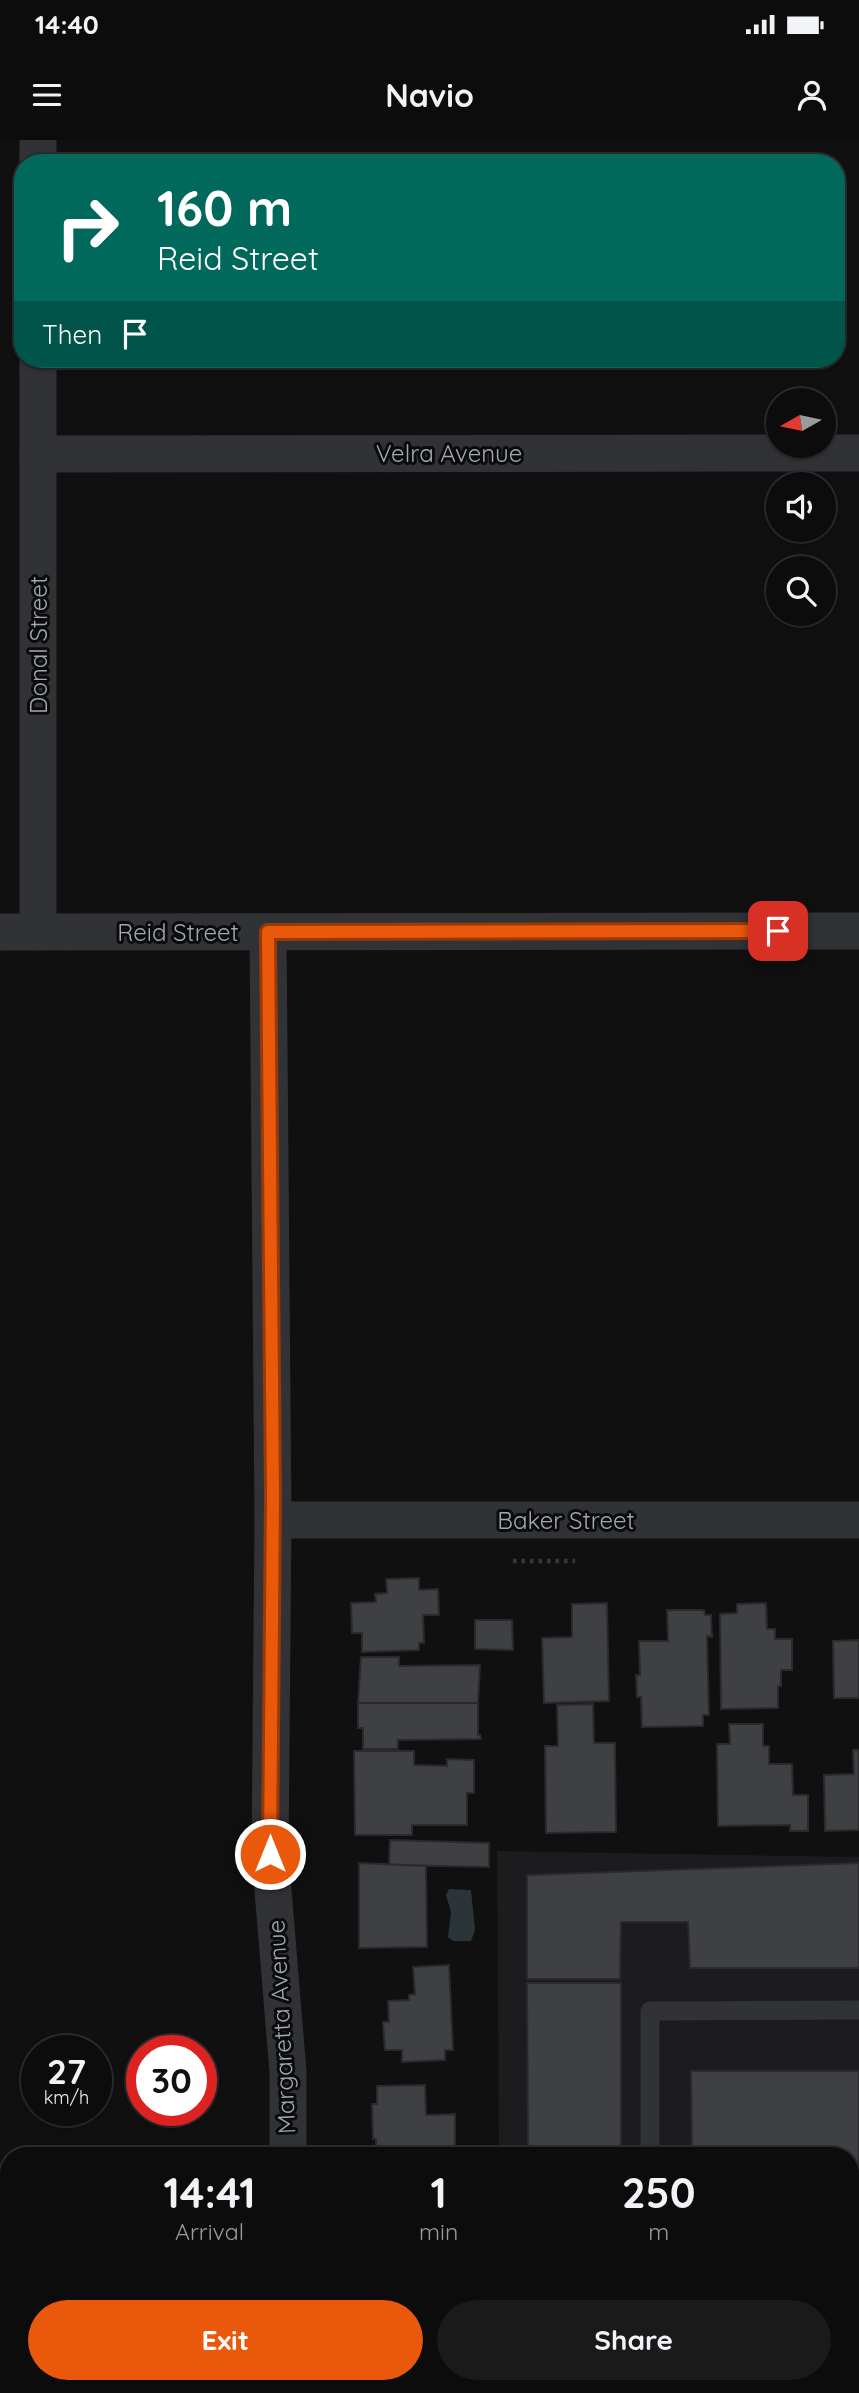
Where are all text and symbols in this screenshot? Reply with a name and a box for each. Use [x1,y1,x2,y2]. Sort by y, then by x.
text: 14:40 [35,8,99,41]
text: Navio [385,75,474,115]
icon: menu [28,76,66,114]
icon: person [793,76,831,114]
text: 160 m [157,177,292,238]
icon: right [42,182,133,273]
text: Reid Street [157,238,319,278]
icon: arrive [116,315,154,353]
text: Then [42,318,102,351]
north arrow [766,388,836,458]
map controls [766,388,836,626]
street label: Velra Avenue [376,438,522,468]
button: sound [766,472,836,542]
button: search [766,556,836,626]
street label: Donal Street [23,576,53,714]
pin [748,901,808,961]
icon: arrive [759,912,797,950]
street label: Reid Street [117,917,239,947]
street label: Baker Street [497,1505,635,1535]
position arrow [233,1817,307,1891]
street label: Margaretta Avenue [260,1919,302,2135]
speed limit sign: 30 [126,2035,217,2126]
text: 27 [47,2049,86,2093]
text: km/h [44,2086,89,2109]
text: 14:41 [163,2166,256,2219]
text: 1 [431,2166,447,2219]
text: 250 [622,2166,696,2219]
text: Arrival [175,2217,244,2246]
text: min [419,2217,458,2246]
text: m [648,2217,669,2246]
button: Exit [28,2300,423,2380]
button: Share [437,2300,831,2380]

